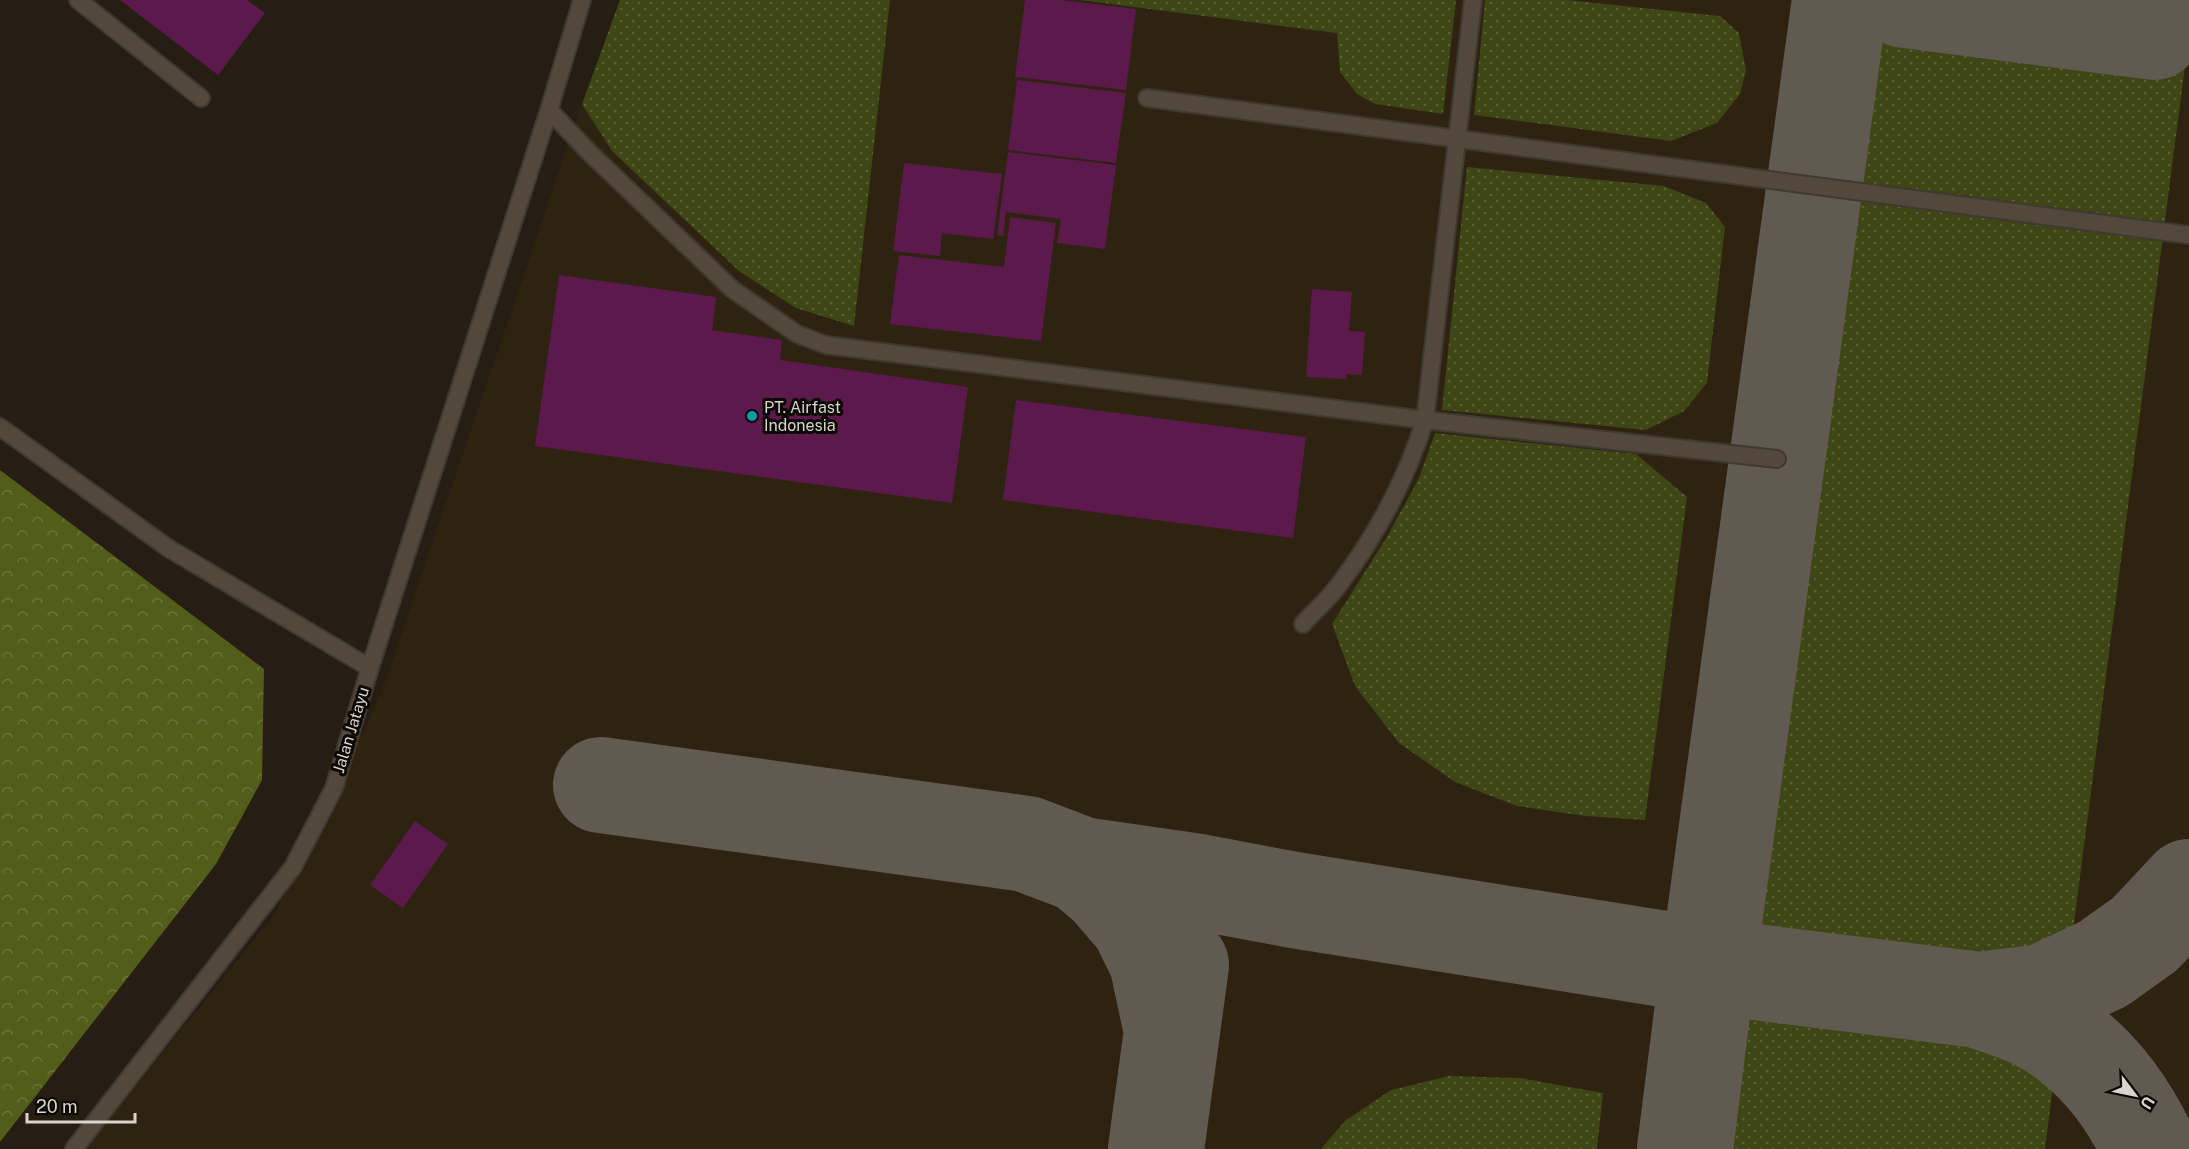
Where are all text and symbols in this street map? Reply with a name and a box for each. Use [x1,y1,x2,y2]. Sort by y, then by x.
place label: PT. Airfast Indonesia [764,398,841,435]
marker: PT. Airfast Indonesia [745,409,759,423]
street label: Jalan Jatayu [329,685,373,775]
north arrow [2105,1065,2165,1125]
scale bar [27,1086,135,1124]
text: U [2136,1093,2158,1113]
text: 20 m [36,1096,78,1117]

